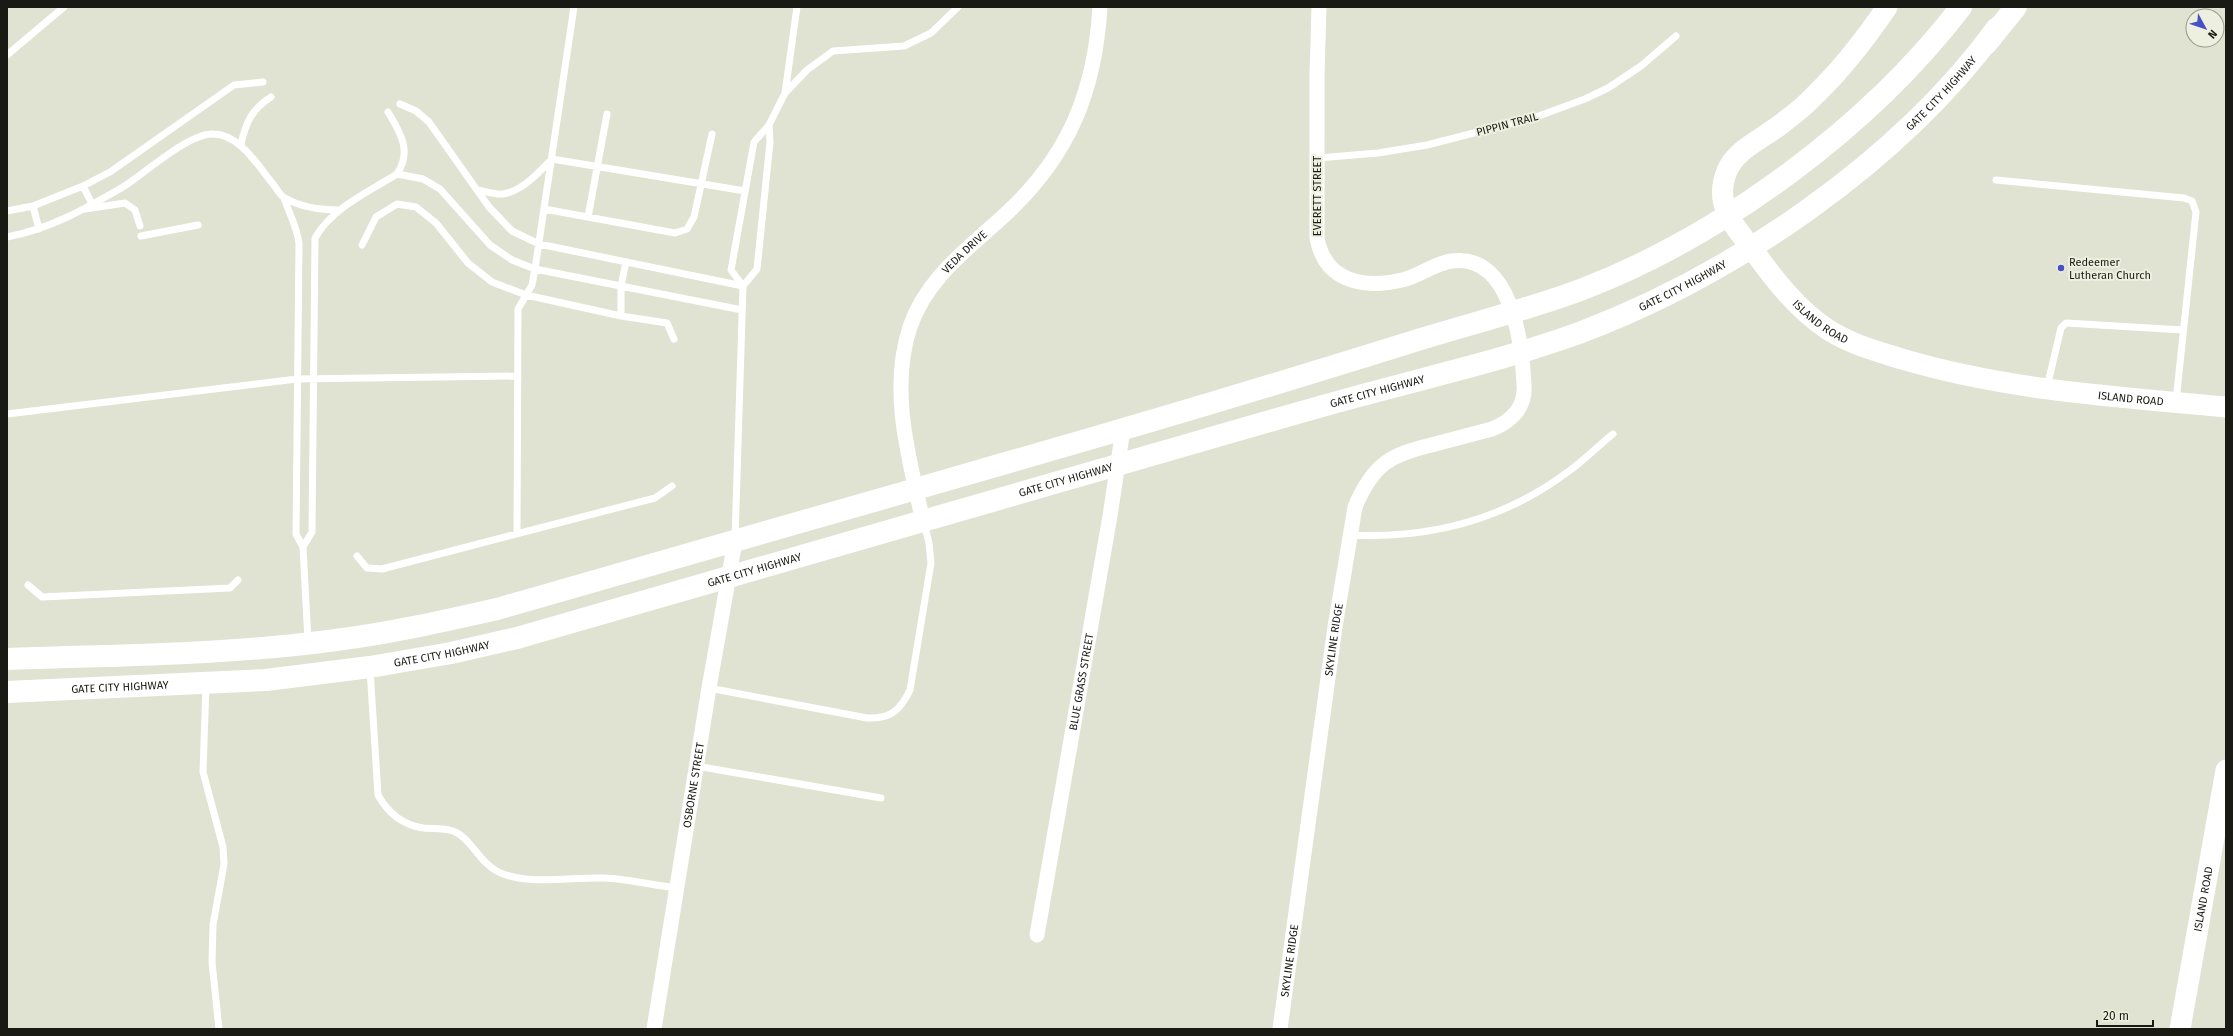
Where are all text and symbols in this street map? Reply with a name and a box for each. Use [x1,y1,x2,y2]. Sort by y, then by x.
north arrow [2185,8,2225,48]
text: N [2205,27,2220,41]
street label: GATE CITY HIGHWAY [1903,54,1980,133]
street label: PIPPIN TRAIL [1475,110,1540,139]
street label: EVERETT STREET [1311,156,1324,236]
street label: VEDA DRIVE [939,228,990,276]
place label: Redeemer Lutheran Church [2069,256,2151,282]
street label: GATE CITY HIGHWAY [1637,258,1729,314]
marker: Redeemer Lutheran Church [2056,263,2066,273]
street label: ISLAND ROAD [1790,297,1850,347]
street label: GATE CITY HIGHWAY [1329,373,1426,411]
street label: ISLAND ROAD [2097,389,2164,408]
street label: GATE CITY HIGHWAY [1017,461,1114,500]
street label: GATE CITY HIGHWAY [706,550,803,590]
street label: SKYLINE RIDGE [1322,602,1346,677]
street label: BLUE GRASS STREET [1067,632,1096,731]
street label: GATE CITY HIGHWAY [393,638,491,670]
street label: GATE CITY HIGHWAY [71,679,169,696]
street label: OSBORNE STREET [681,741,707,829]
street label: ISLAND ROAD [2191,865,2216,933]
street label: SKYLINE RIDGE [1278,923,1301,998]
scale bar [2097,1002,2153,1028]
text: 20 m [2103,1009,2129,1023]

